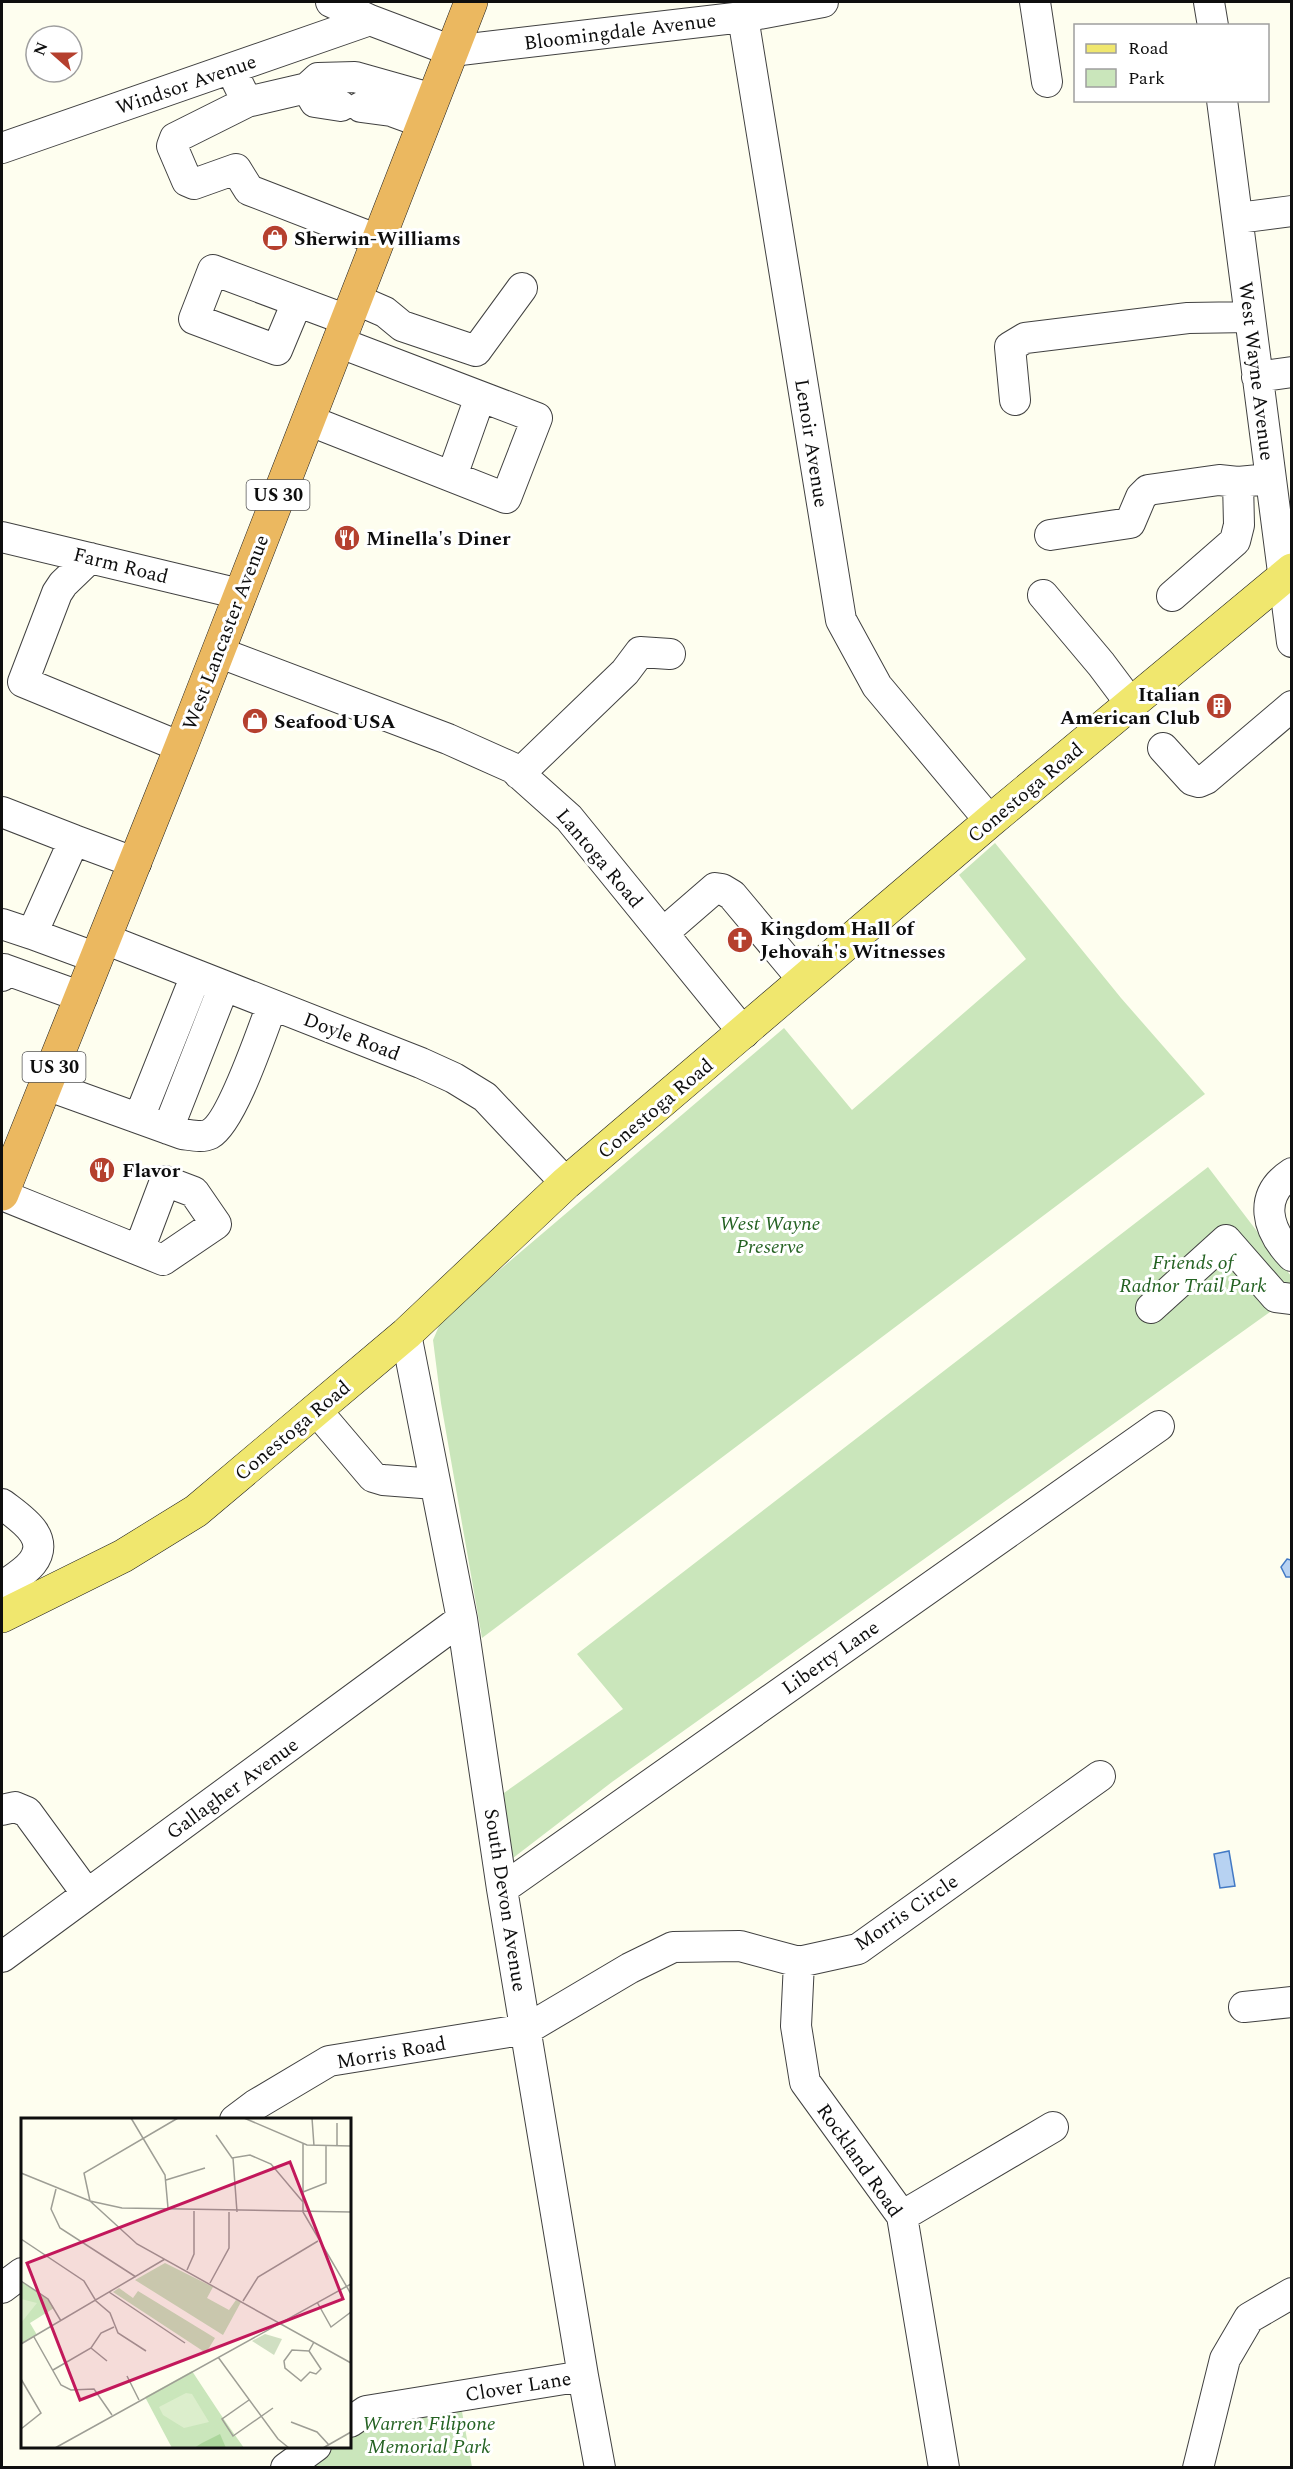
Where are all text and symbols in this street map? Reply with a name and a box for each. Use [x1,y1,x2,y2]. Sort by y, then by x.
street label: Bloomingdale Avenue [522,5,718,59]
north arrow [24,24,84,84]
legend [1074,24,1269,102]
text: Road [1128,35,1169,62]
text: N [27,39,54,59]
street label: Windsor Avenue [112,47,261,123]
text: Park [1128,65,1165,92]
shop icon: Sherwin-Williams [260,223,290,253]
place label: Sherwin-Williams [294,224,461,254]
street label: West Wayne Avenue [1230,280,1282,462]
street label: Lenoir Avenue [786,377,836,510]
road number: US 30 [246,480,310,510]
restaurant icon: Minella's Diner [332,523,362,553]
place label: Minella's Diner [366,524,511,554]
street label: West Lancaster Avenue [175,530,277,734]
street label: Farm Road [70,540,171,592]
place label: Italian American Club [1060,680,1200,733]
building icon: Italian American Club [1204,691,1234,721]
shop icon: Seafood USA [240,706,270,736]
place label: Seafood USA [274,707,396,737]
street label: Conestoga Road [961,735,1090,850]
street label: Lantoga Road [548,802,650,915]
place label: Kingdom Hall of Jehovah's Witnesses [760,914,946,967]
church icon: Kingdom Hall of Jehovah's Witnesses [725,925,755,955]
street label: Doyle Road [299,1005,404,1069]
street label: Conestoga Road [591,1051,720,1166]
road number: US 30 [22,1052,86,1082]
restaurant icon: Flavor [87,1155,117,1185]
place label: Flavor [122,1156,181,1186]
park label: West Wayne Preserve [720,1209,821,1262]
park label: Friends of Radnor Trail Park [1119,1248,1267,1301]
street label: Conestoga Road [228,1373,357,1488]
street label: Liberty Lane [776,1613,886,1703]
street label: Gallagher Avenue [160,1730,305,1847]
street label: South Devon Avenue [476,1806,534,1994]
street label: Morris Circle [849,1867,965,1959]
street label: Morris Road [334,2029,448,2077]
street label: Rockland Road [809,2097,910,2224]
inset map [21,2118,351,2448]
street label: Clover Lane [463,2364,573,2410]
park label: Warren Filipone Memorial Park [362,2409,496,2462]

